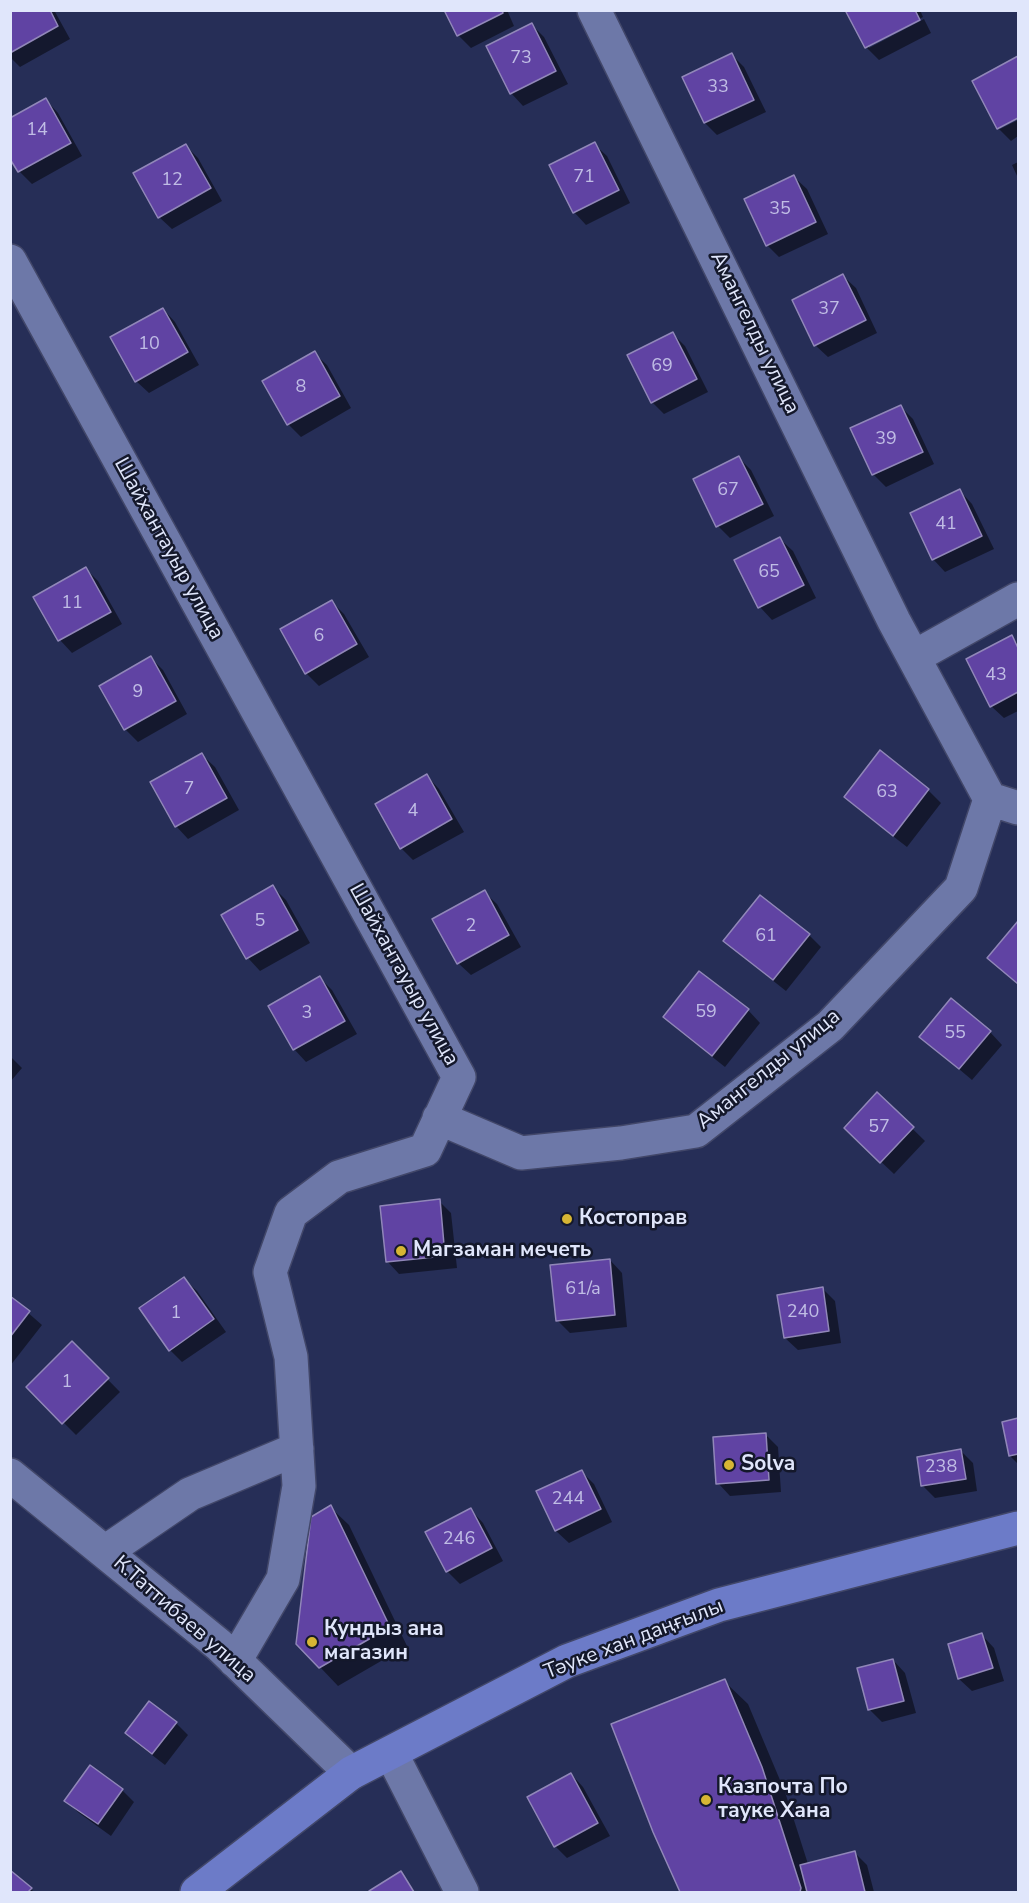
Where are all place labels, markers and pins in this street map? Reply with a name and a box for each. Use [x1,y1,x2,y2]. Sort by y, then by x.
place label: Костоправ [579,1206,687,1232]
marker: Костоправ [560,1212,574,1226]
place label: Магзаман мечеть [413,1238,591,1264]
marker: Магзаман мечеть [394,1244,408,1258]
place label: Solva [741,1452,795,1478]
marker: Solva [722,1458,736,1472]
place label: Кундыз ана магазин [324,1617,444,1667]
marker: Кундыз ана магазин [305,1635,319,1649]
place label: Казпочта По тауке Хана [718,1775,848,1825]
marker: Казпочта По тауке Хана [699,1793,713,1807]

